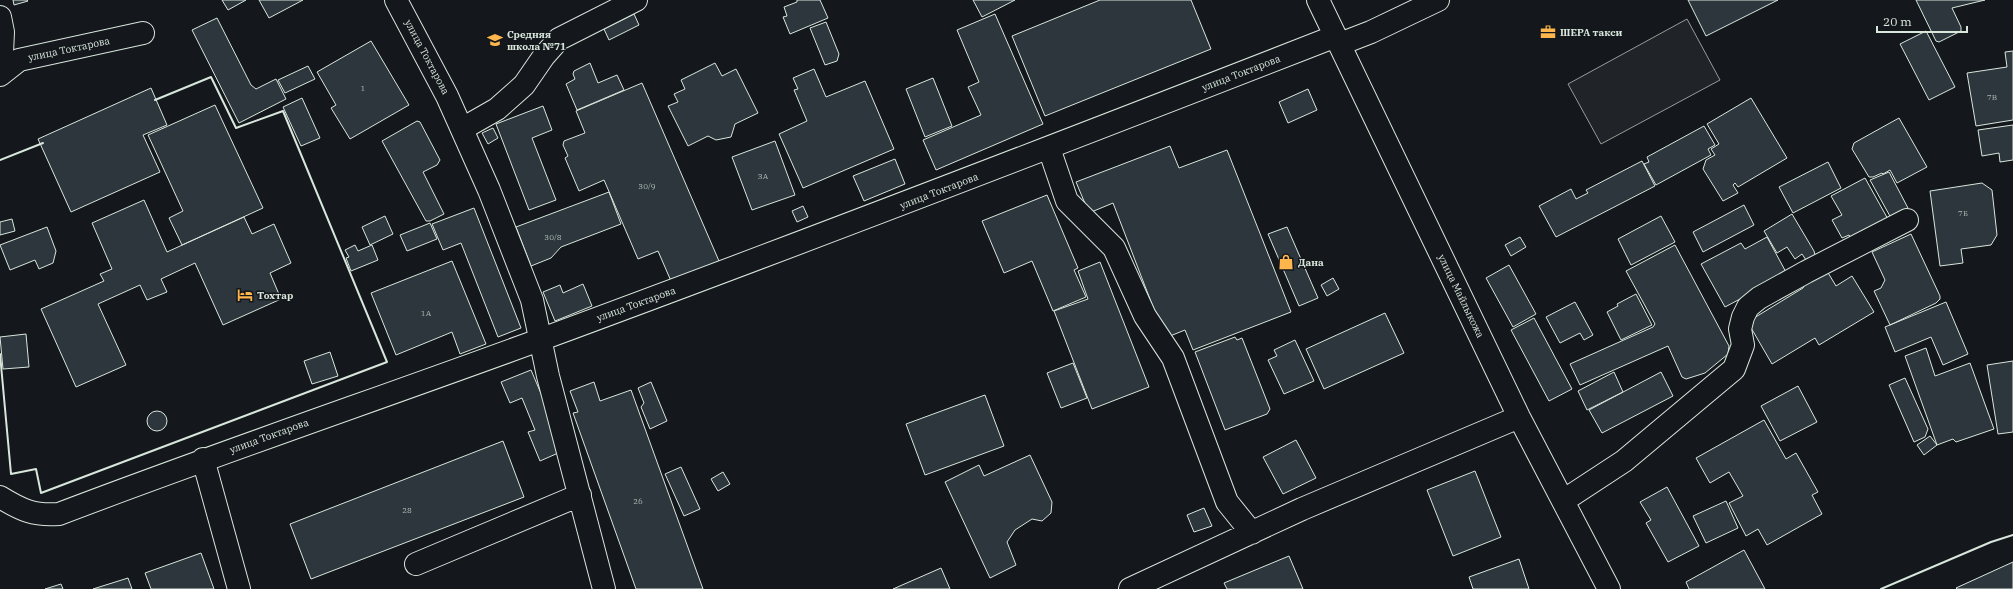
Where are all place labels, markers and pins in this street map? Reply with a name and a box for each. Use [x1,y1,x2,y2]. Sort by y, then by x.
office icon: ШЕРА такси [1539,23,1557,41]
place label: ШЕРА такси [1560,26,1623,39]
place label: Средняя школа №71 [507,28,566,53]
school or university icon: Средняя школа №71 [486,31,504,49]
shop icon: Дана [1277,253,1295,271]
place label: Дана [1298,256,1324,269]
hotel icon: Тохтар [236,286,254,304]
place label: Тохтар [257,289,293,302]

